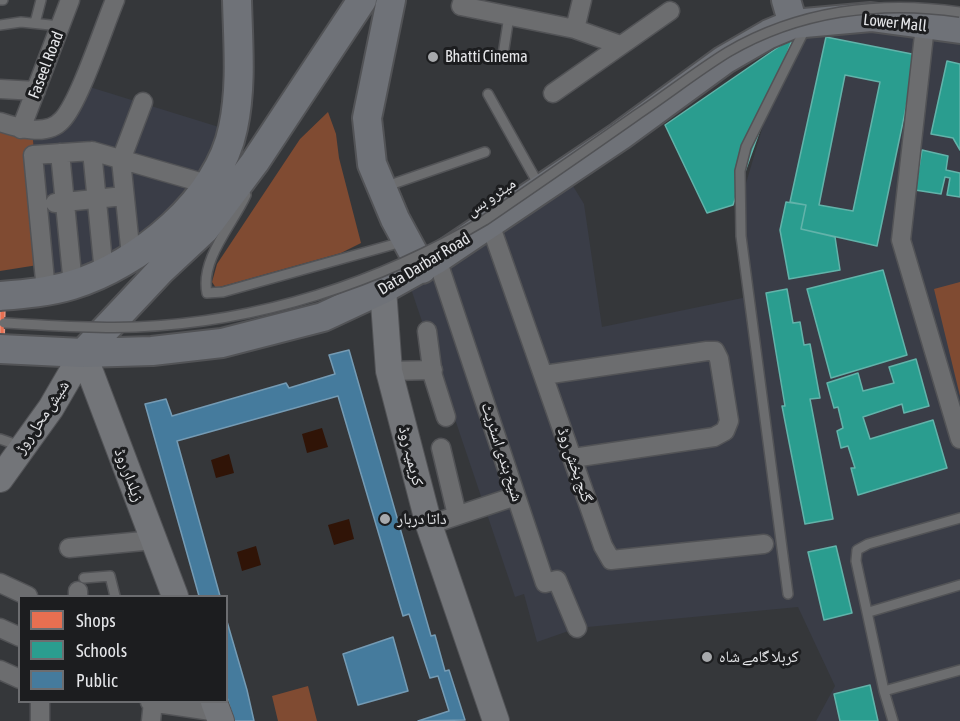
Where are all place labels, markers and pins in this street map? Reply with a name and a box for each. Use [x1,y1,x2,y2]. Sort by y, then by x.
place label: Bhatti Cinema [445,47,528,67]
marker: Bhatti Cinema [426,50,440,64]
place label: داتا دربار [397,509,447,529]
marker: داتا دربار [378,512,392,526]
place label: کربلا گامے شاہ [719,647,799,667]
marker: کربلا گامے شاہ [700,650,714,664]

